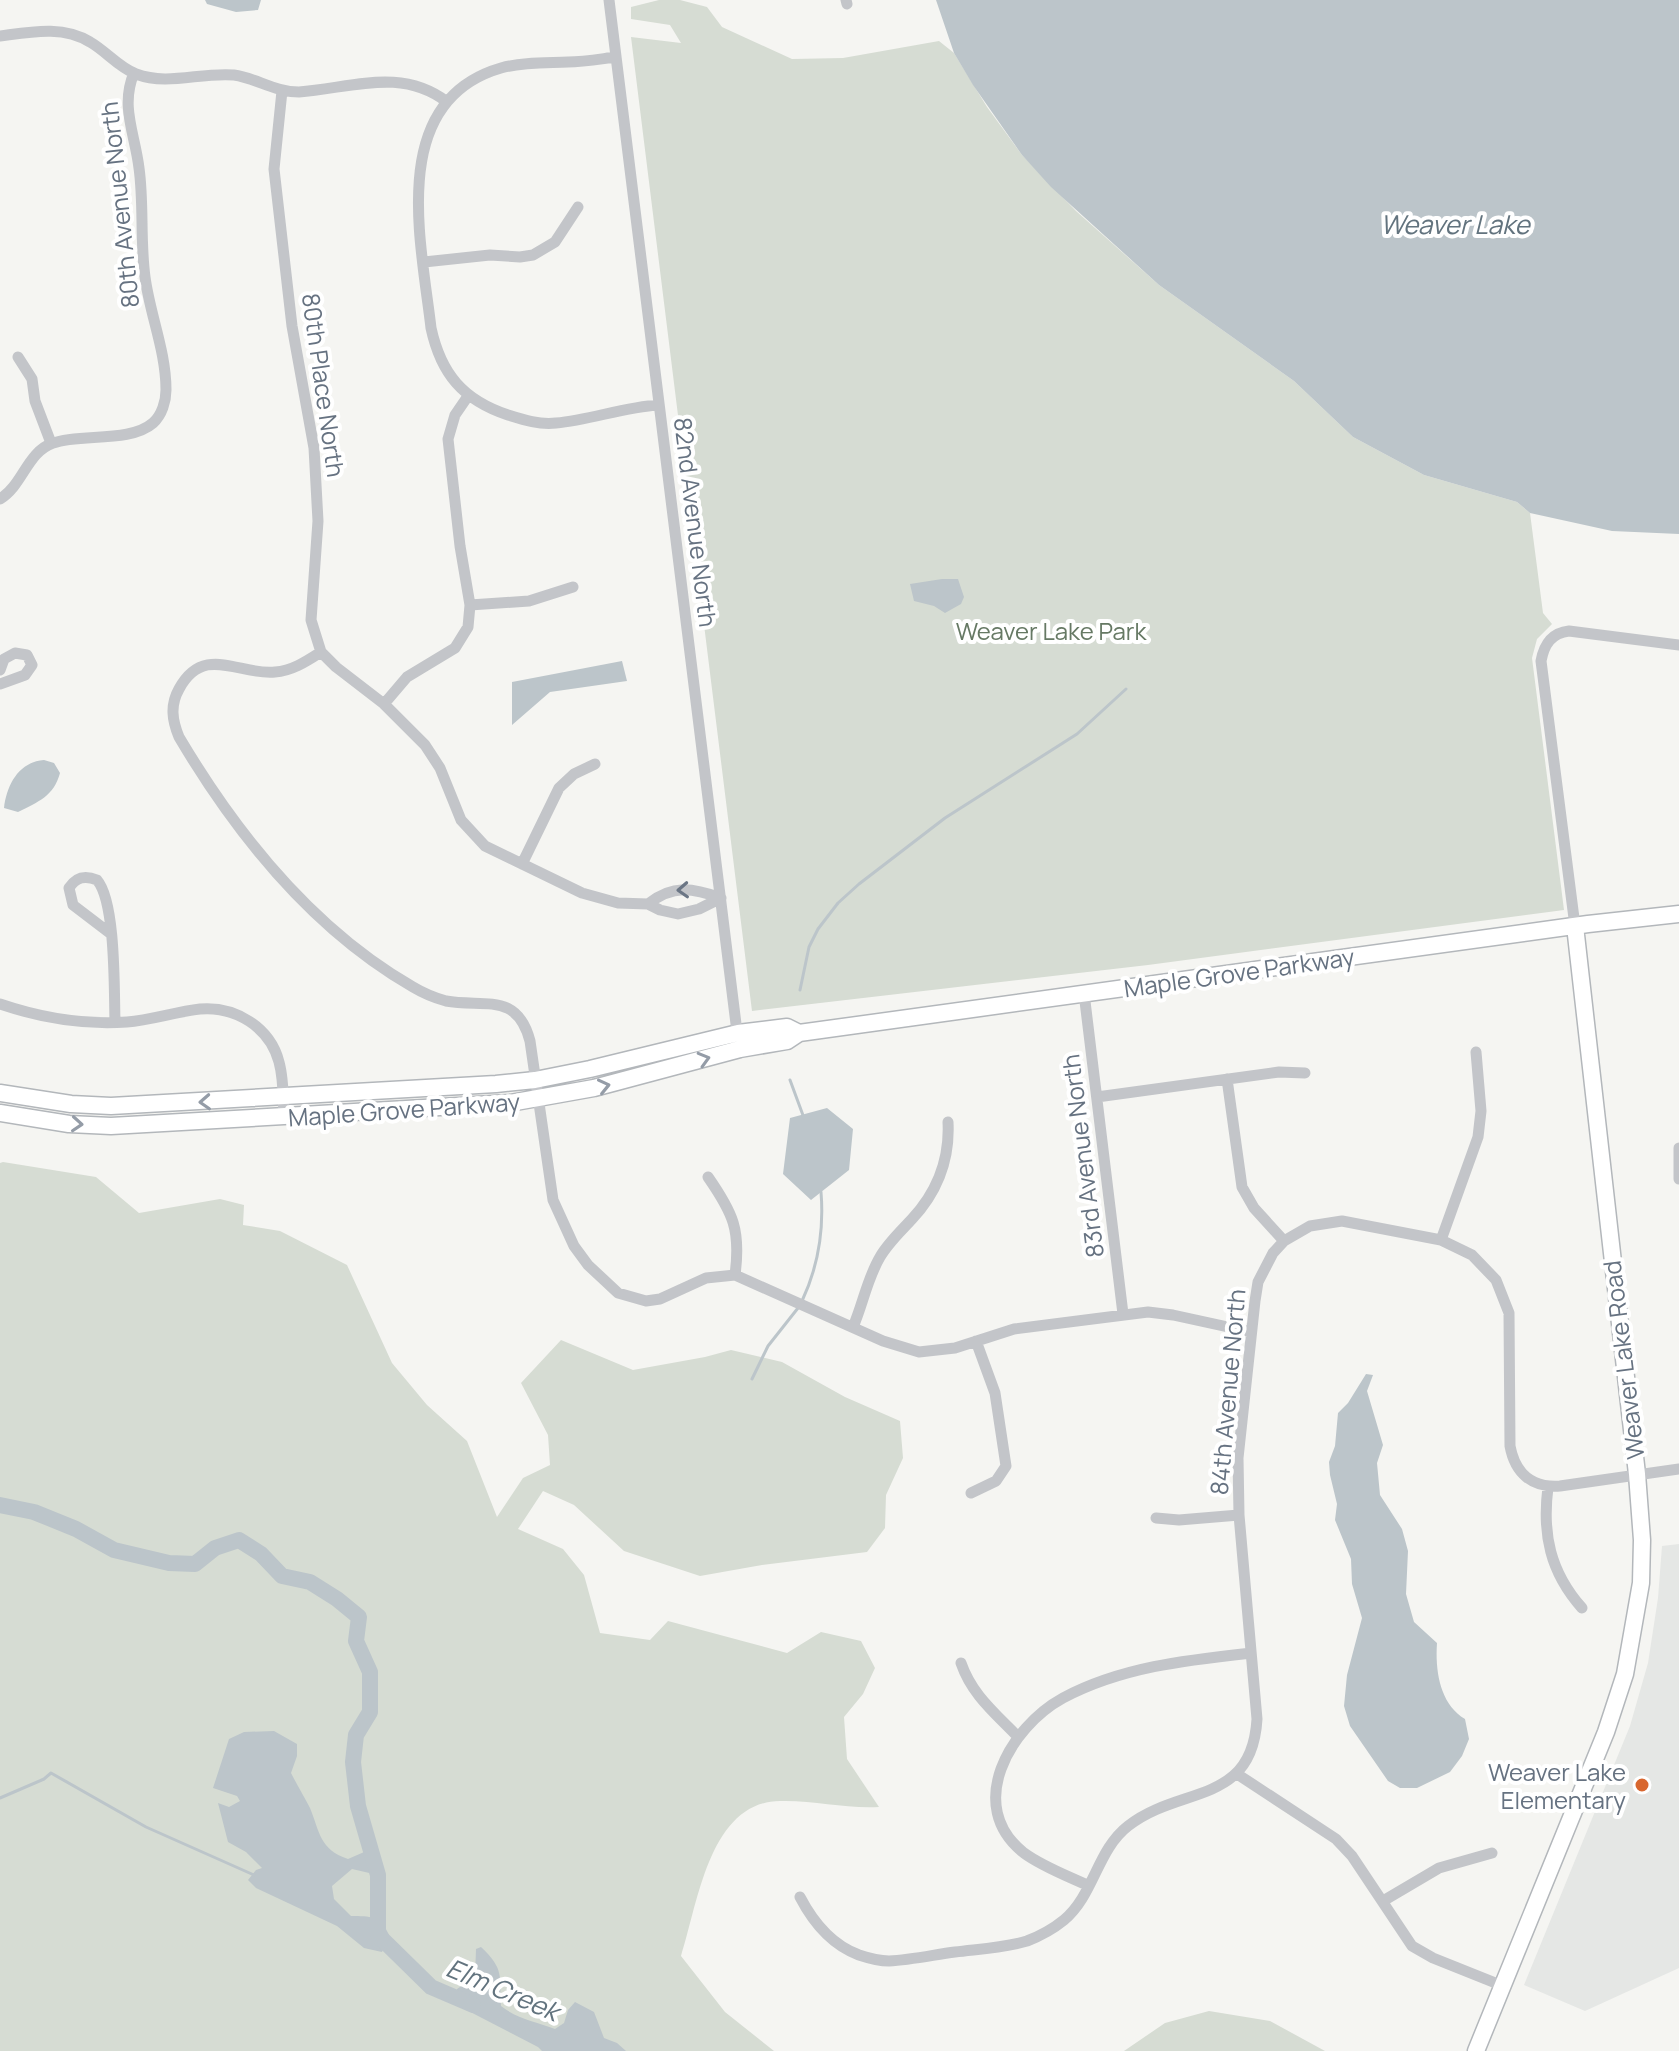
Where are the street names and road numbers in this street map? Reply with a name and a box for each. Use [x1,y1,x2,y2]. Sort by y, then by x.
street label: 80th Avenue North [92,100,146,310]
street label: 80th Place North [295,291,353,479]
street label: 82nd Avenue North [667,415,725,629]
street label: Maple Grove Parkway [1122,939,1357,1005]
street label: 83rd Avenue North [1053,1052,1111,1260]
street label: Maple Grove Parkway [287,1084,521,1134]
street label: Weaver Lake Road [1594,1259,1652,1461]
street label: 84th Avenue North [1202,1288,1252,1496]

